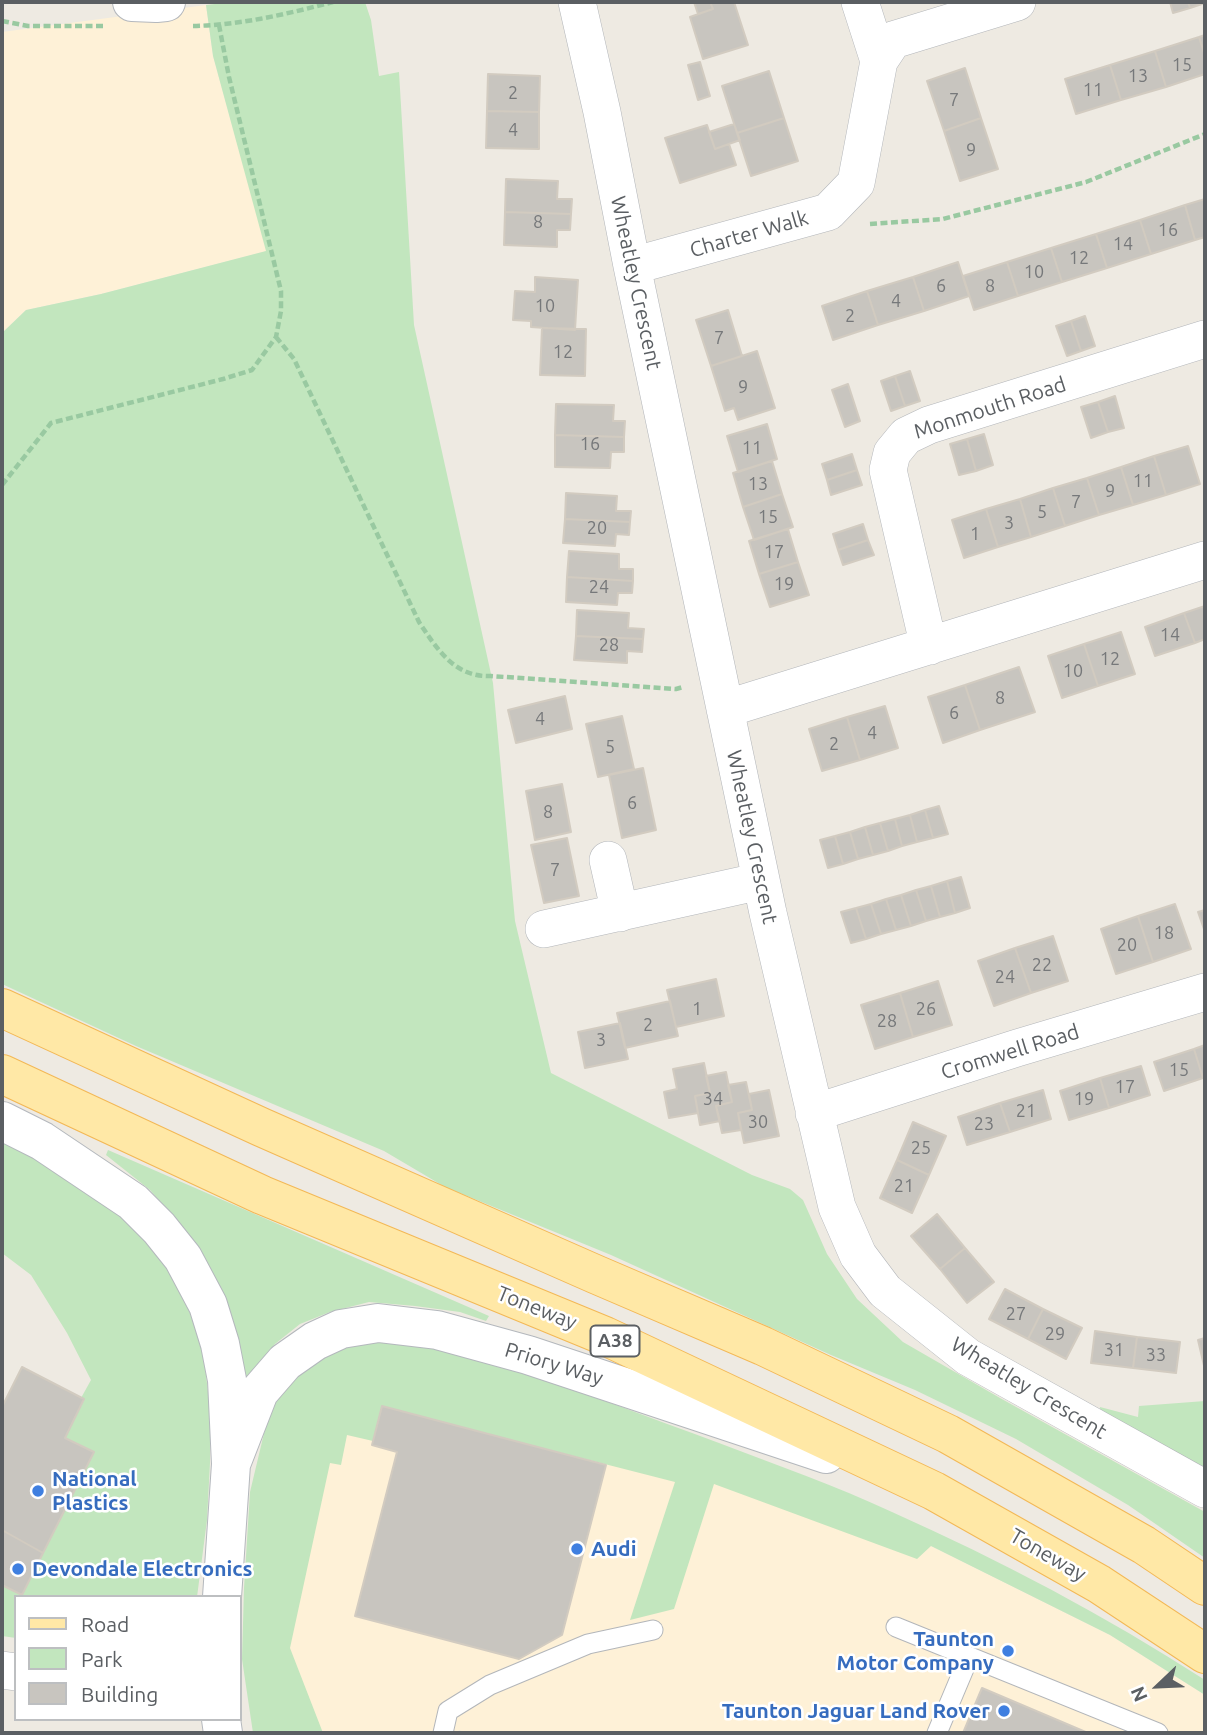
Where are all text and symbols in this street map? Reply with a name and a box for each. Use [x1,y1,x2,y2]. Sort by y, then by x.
house number: 15 [1172,54,1192,76]
house number: 13 [1128,65,1148,87]
house number: 11 [1083,79,1103,101]
house number: 2 [508,82,518,104]
house number: 7 [949,89,959,111]
house number: 4 [508,119,518,141]
house number: 9 [966,139,976,161]
street label: Wheatley Crescent [605,194,667,372]
street label: Charter Walk [687,205,811,263]
house number: 8 [533,211,543,233]
house number: 16 [1158,219,1178,241]
house number: 14 [1113,233,1133,255]
house number: 12 [1069,247,1089,269]
house number: 10 [1024,261,1044,283]
house number: 6 [936,275,946,297]
house number: 8 [985,275,995,297]
house number: 4 [891,290,901,312]
house number: 10 [535,295,555,317]
house number: 2 [845,305,855,327]
house number: 7 [714,327,724,349]
house number: 12 [553,341,573,363]
street label: Monmouth Road [911,372,1069,444]
house number: 9 [738,376,748,398]
house number: 16 [580,433,600,455]
house number: 11 [742,437,762,459]
house number: 11 [1133,470,1153,492]
house number: 13 [748,473,768,495]
house number: 9 [1105,480,1115,502]
house number: 7 [1071,491,1081,513]
house number: 5 [1037,501,1047,523]
house number: 15 [758,506,778,528]
house number: 3 [1004,512,1014,534]
house number: 20 [587,517,607,539]
house number: 1 [970,523,980,545]
house number: 17 [764,541,784,563]
house number: 19 [774,573,794,595]
house number: 24 [589,576,609,598]
house number: 14 [1160,624,1180,646]
house number: 28 [599,634,619,656]
house number: 12 [1100,648,1120,670]
house number: 10 [1063,660,1083,682]
house number: 8 [995,687,1005,709]
house number: 6 [949,702,959,724]
house number: 4 [535,708,545,730]
house number: 4 [867,722,877,744]
house number: 2 [829,733,839,755]
house number: 5 [605,736,615,758]
street label: Wheatley Crescent [721,748,783,926]
house number: 6 [627,792,637,814]
house number: 8 [543,801,553,823]
house number: 7 [550,859,560,881]
house number: 18 [1154,922,1174,944]
house number: 20 [1117,934,1137,956]
house number: 22 [1032,954,1052,976]
house number: 24 [995,966,1015,988]
house number: 1 [692,998,702,1020]
house number: 26 [916,998,936,1020]
house number: 28 [877,1010,897,1032]
house number: 2 [643,1014,653,1036]
street label: Cromwell Road [938,1019,1082,1085]
house number: 3 [596,1029,606,1051]
house number: 15 [1169,1059,1189,1081]
house number: 17 [1115,1076,1135,1098]
house number: 34 [703,1088,723,1110]
house number: 19 [1074,1088,1094,1110]
house number: 21 [1016,1100,1036,1122]
house number: 30 [748,1111,768,1133]
house number: 23 [974,1113,994,1135]
house number: 25 [911,1137,931,1159]
house number: 21 [894,1175,914,1197]
street label: Toneway [493,1281,581,1335]
house number: 27 [1006,1303,1026,1325]
house number: 29 [1045,1323,1065,1345]
road number: A38 [590,1326,640,1357]
street label: Wheatley Crescent [947,1332,1111,1444]
street label: Priory Way [502,1337,606,1391]
house number: 31 [1104,1339,1124,1361]
house number: 33 [1146,1344,1166,1366]
place label: National Plastics [52,1466,137,1516]
marker: National Plastics [30,1483,46,1499]
street label: Toneway [1005,1523,1091,1587]
place label: Audi [591,1536,636,1562]
marker: Audi [569,1541,585,1557]
place label: Devondale Electronics [32,1556,253,1582]
marker: Devondale Electronics [10,1561,26,1577]
legend [14,1595,242,1721]
text: Road [81,1612,129,1636]
place label: Taunton Motor Company [837,1626,994,1676]
marker: Taunton Motor Company [1000,1643,1016,1659]
text: Park [81,1647,123,1671]
north arrow [1123,1651,1193,1721]
text: Building [81,1682,158,1706]
text: N [1126,1683,1152,1705]
place label: Taunton Jaguar Land Rover [722,1698,990,1724]
marker: Taunton Jaguar Land Rover [996,1703,1012,1719]

